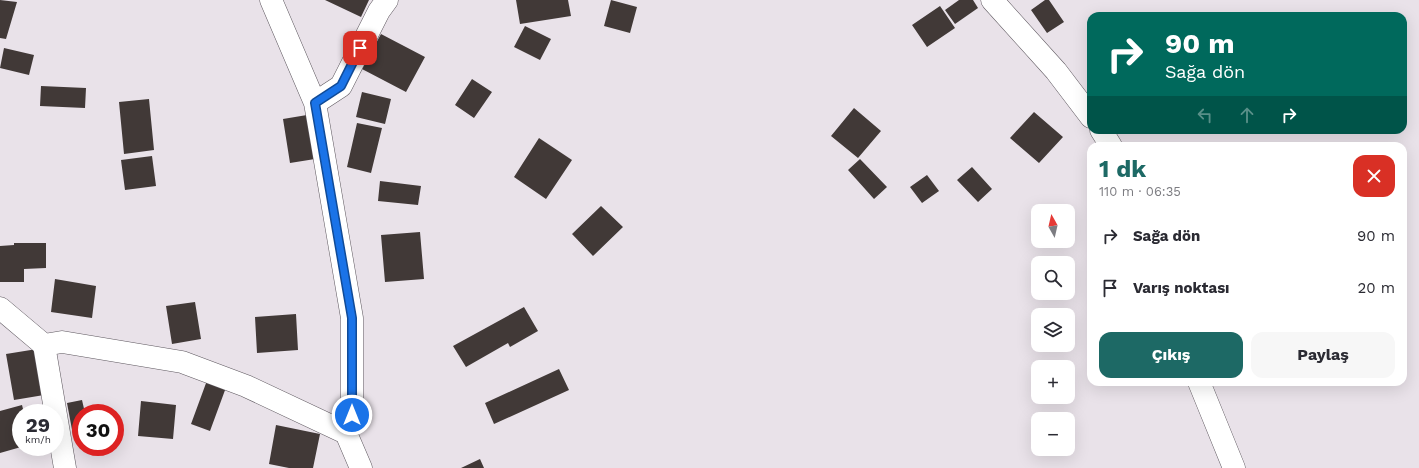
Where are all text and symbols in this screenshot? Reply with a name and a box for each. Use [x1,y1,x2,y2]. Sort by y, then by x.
text: 90 m [1165,27,1235,60]
icon: right [1099,28,1151,80]
pin [343,31,377,65]
icon: arrive [349,37,371,59]
text: Sağa dön [1165,61,1245,82]
icon: left [1194,104,1216,126]
icon: ahead [1236,104,1258,126]
icon: right [1278,104,1300,126]
text: 1 dk [1099,155,1146,183]
button: close [1353,155,1395,197]
text: 110 m · 06:35 [1099,184,1181,199]
north arrow [1031,204,1075,248]
map controls [1031,204,1075,456]
icon: right [1099,225,1121,247]
text: Sağa dön [1133,227,1200,245]
text: 90 m [1357,227,1395,245]
button: search [1031,256,1075,300]
icon: arrive [1099,277,1121,299]
text: Varış noktası [1133,279,1230,297]
text: 20 m [1358,279,1395,297]
button: layers [1031,308,1075,352]
button: Çıkış [1099,332,1243,378]
button: Paylaş [1251,332,1395,378]
button: + [1031,360,1075,404]
position arrow [331,394,373,436]
speed limit sign: 30 [72,404,124,456]
button: − [1031,412,1075,456]
text: 29 [26,413,50,437]
text: km/h [25,434,51,445]

